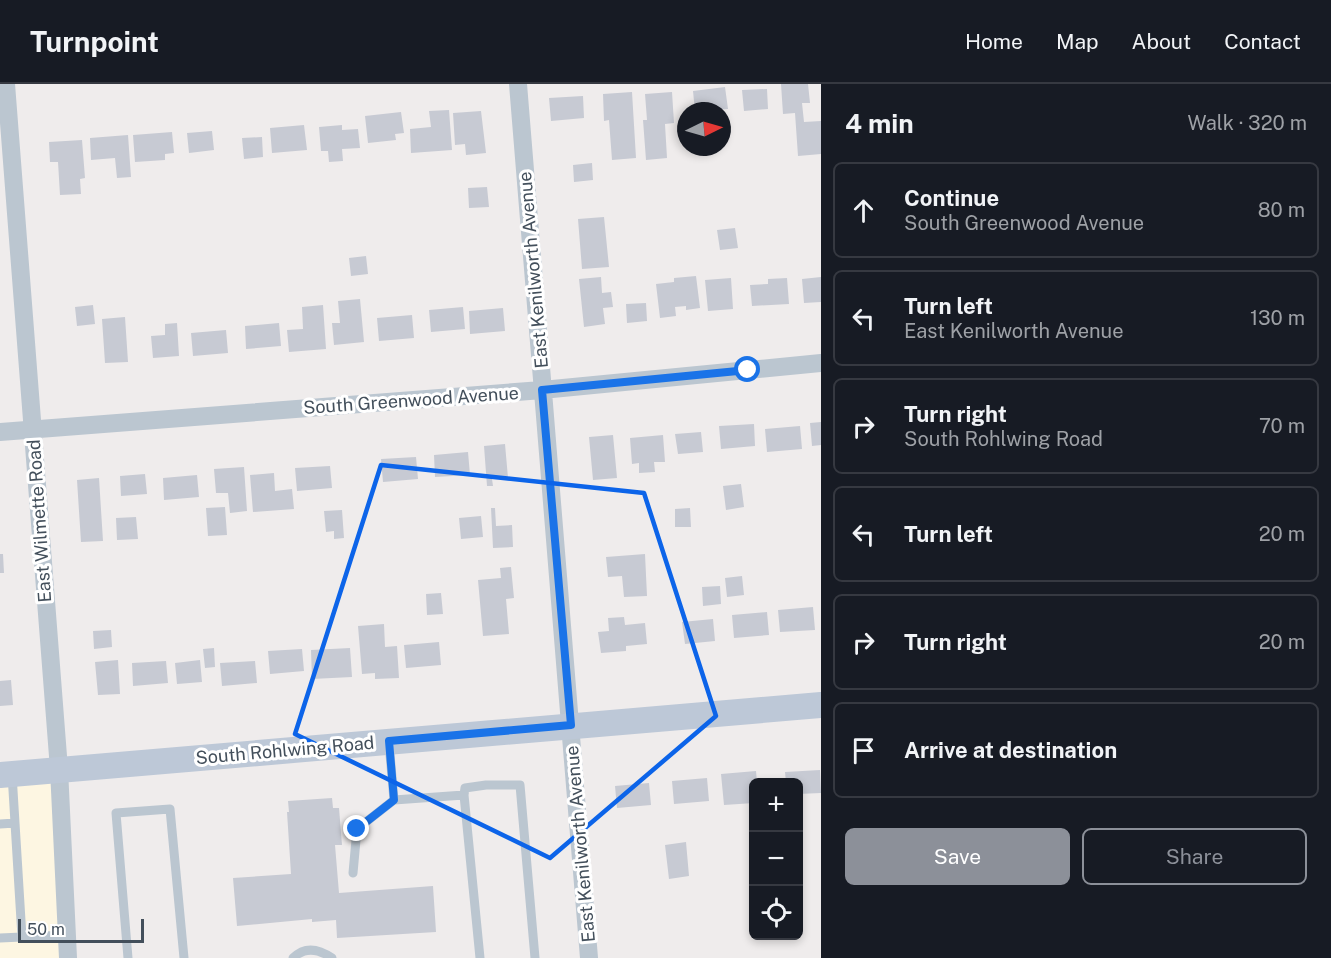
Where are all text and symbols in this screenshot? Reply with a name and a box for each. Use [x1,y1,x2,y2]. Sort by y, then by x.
text: Turnpoint [30,25,159,58]
text: Home [965,29,1023,54]
text: Map [1056,29,1099,54]
text: About [1132,29,1191,54]
text: Contact [1224,29,1301,54]
north arrow [677,102,731,156]
text: 4 min [845,108,914,139]
text: Walk · 320 m [1187,111,1307,135]
street label: East Kenilworth Avenue [514,171,552,369]
text: Continue [904,185,999,211]
icon: ahead [847,194,880,227]
text: 80 m [1258,198,1305,222]
text: South Greenwood Avenue [904,211,1144,235]
text: Turn left [904,293,993,319]
icon: left [847,302,880,335]
text: 130 m [1250,306,1305,330]
text: East Kenilworth Avenue [904,319,1124,343]
route start [734,356,760,382]
street label: South Greenwood Avenue [302,382,520,418]
text: Turn right [904,401,1007,427]
icon: right [847,410,880,443]
text: 70 m [1259,414,1305,438]
text: South Rohlwing Road [904,427,1103,451]
street label: East Wilmette Road [23,439,55,603]
icon: left [847,518,880,551]
text: Turn left [904,521,993,547]
text: 20 m [1259,522,1305,546]
icon: right [847,626,880,659]
text: Turn right [904,629,1007,655]
text: 20 m [1259,630,1305,654]
street label: South Rohlwing Road [195,732,375,768]
icon: arrive [847,734,880,767]
text: Arrive at destination [904,737,1117,763]
street label: East Kenilworth Avenue [561,745,599,943]
map controls [749,778,803,940]
button: + [749,778,803,832]
route end [343,815,369,841]
button: Save [845,828,1070,885]
button: Share [1082,828,1307,885]
button: − [749,832,803,886]
button: locate [749,886,803,940]
scale bar [18,916,144,944]
text: 50 m [27,920,65,939]

